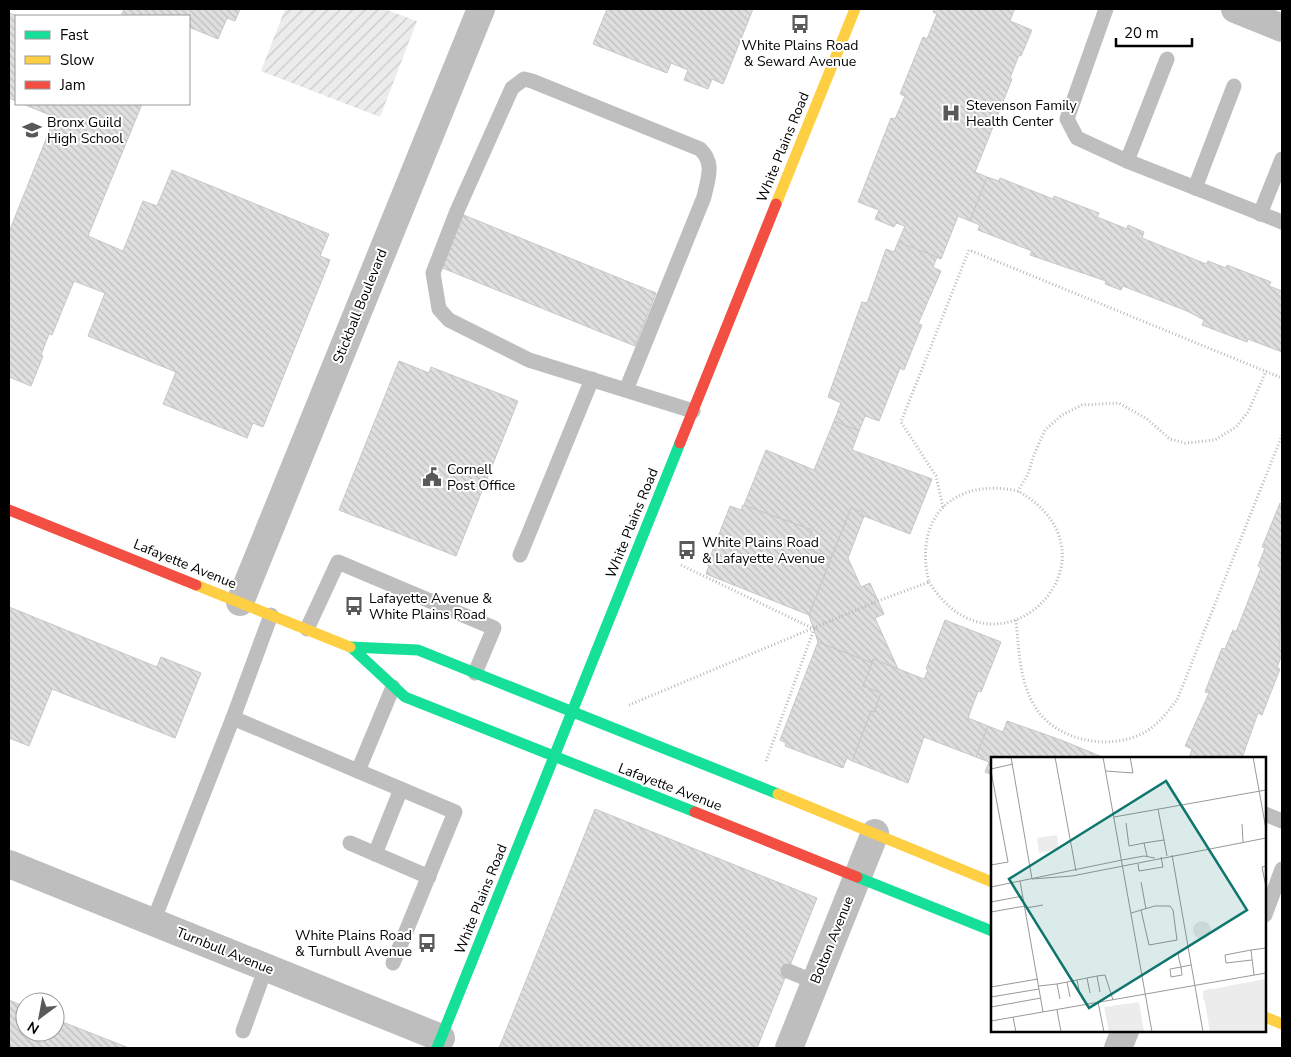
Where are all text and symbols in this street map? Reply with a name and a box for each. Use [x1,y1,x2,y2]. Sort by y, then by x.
bus stop icon: White Plains Road & Seward Avenue [789,13,811,35]
legend [15,15,190,105]
scale bar [1116,15,1192,47]
text: 20 m [1124,23,1159,43]
text: Fast [60,25,89,45]
place label: White Plains Road & Seward Avenue [741,36,859,71]
text: Slow [60,50,95,70]
text: Jam [59,75,86,95]
street label: White Plains Road [752,89,814,205]
place label: Stevenson Family Health Center [966,96,1077,131]
hospital icon: Stevenson Family Health Center [940,102,962,124]
place label: Bronx Guild High School [47,113,124,148]
school or university icon: Bronx Guild High School [21,119,43,141]
street label: Stickball Boulevard [328,246,392,366]
place label: Cornell Post Office [447,460,515,495]
street label: White Plains Road [601,465,663,581]
public building icon: Cornell Post Office [421,466,443,488]
place label: White Plains Road & Lafayette Avenue [702,533,825,568]
street label: Lafayette Avenue [131,535,239,593]
bus stop icon: White Plains Road & Lafayette Avenue [676,539,698,561]
place label: Lafayette Avenue & White Plains Road [369,589,492,624]
bus stop icon: Lafayette Avenue & White Plains Road [343,595,365,617]
inset map [991,757,1266,1032]
street label: Lafayette Avenue [615,758,725,816]
street label: White Plains Road [450,841,512,957]
street label: Bolton Avenue [806,893,858,987]
street label: Turnbull Avenue [173,923,277,979]
place label: White Plains Road & Turnbull Avenue [295,926,412,961]
bus stop icon: White Plains Road & Turnbull Avenue [416,932,438,954]
north arrow [15,992,65,1042]
text: N [24,1017,43,1038]

